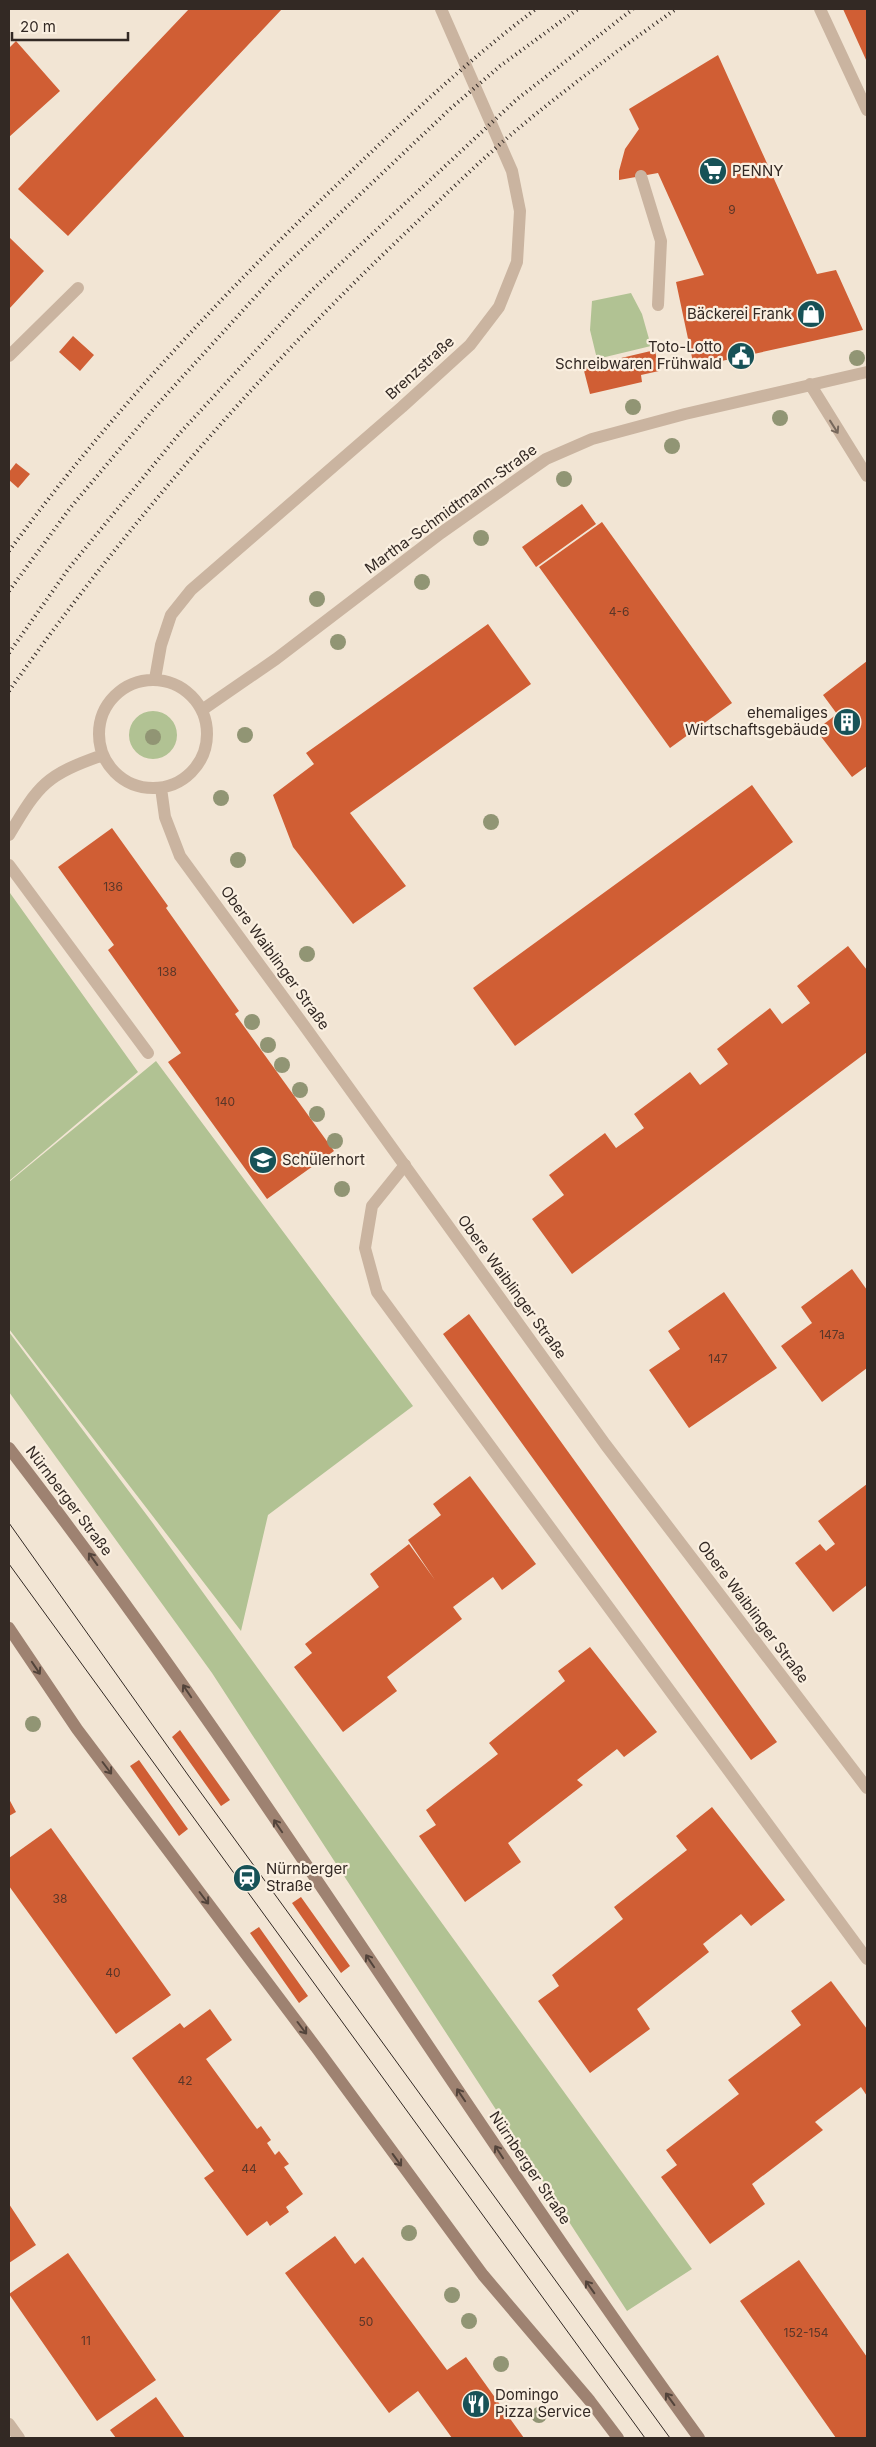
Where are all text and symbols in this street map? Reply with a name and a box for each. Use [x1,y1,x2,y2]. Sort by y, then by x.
scale bar [12,10,129,42]
text: 20 m [20,17,56,36]
supermarket icon: PENNY [698,156,728,186]
place label: PENNY [732,161,783,180]
house number: 9 [728,202,736,217]
shop icon: Bäckerei Frank [796,299,826,329]
place label: Bäckerei Frank [687,304,793,323]
street label: Brenzstraße [381,332,458,403]
place label: Toto-Lotto Schreibwaren Frühwald [555,337,722,373]
public building icon: Toto-Lotto Schreibwaren Frühwald [726,341,756,371]
one-way arrow [830,419,840,433]
street label: Martha-Schmidtmann-Straße [361,440,540,577]
house number: 4-6 [609,604,629,619]
place label: ehemaliges Wirtschaftsgebäude [685,703,828,739]
building icon: ehemaliges Wirtschaftsgebäude [832,707,862,737]
house number: 136 [103,879,123,894]
street label: Obere Waiblinger Straße [217,882,334,1033]
house number: 138 [157,964,177,979]
house number: 140 [215,1094,235,1109]
school or university icon: Schülerhort [248,1145,278,1175]
place label: Schülerhort [282,1150,365,1169]
street label: Obere Waiblinger Straße [454,1211,571,1362]
house number: 147a [819,1327,845,1342]
house number: 147 [708,1351,728,1366]
street label: Nürnberger Straße [22,1442,117,1559]
street label: Obere Waiblinger Straße [694,1537,813,1687]
one-way arrow [88,1552,98,1566]
one-way arrow [31,1661,41,1675]
one-way arrow [182,1685,192,1699]
one-way arrow [102,1761,112,1775]
one-way arrow [273,1819,283,1833]
place label: Nürnberger Straße [266,1859,348,1895]
station icon: Nürnberger Straße [232,1863,262,1893]
house number: 38 [53,1891,67,1906]
one-way arrow [199,1891,210,1904]
one-way arrow [365,1954,375,1968]
house number: 40 [105,1965,121,1980]
one-way arrow [297,2021,307,2035]
house number: 42 [177,2073,193,2088]
one-way arrow [456,2089,466,2103]
street label: Nürnberger Straße [485,2107,575,2228]
one-way arrow [494,2146,504,2160]
one-way arrow [392,2153,402,2167]
house number: 44 [241,2161,257,2176]
one-way arrow [585,2280,595,2294]
house number: 50 [359,2314,373,2329]
house number: 152-154 [784,2325,829,2340]
house number: 11 [81,2333,91,2348]
place label: Domingo Pizza Service [495,2385,591,2421]
restaurant icon: Domingo Pizza Service [461,2389,491,2419]
one-way arrow [665,2392,675,2406]

